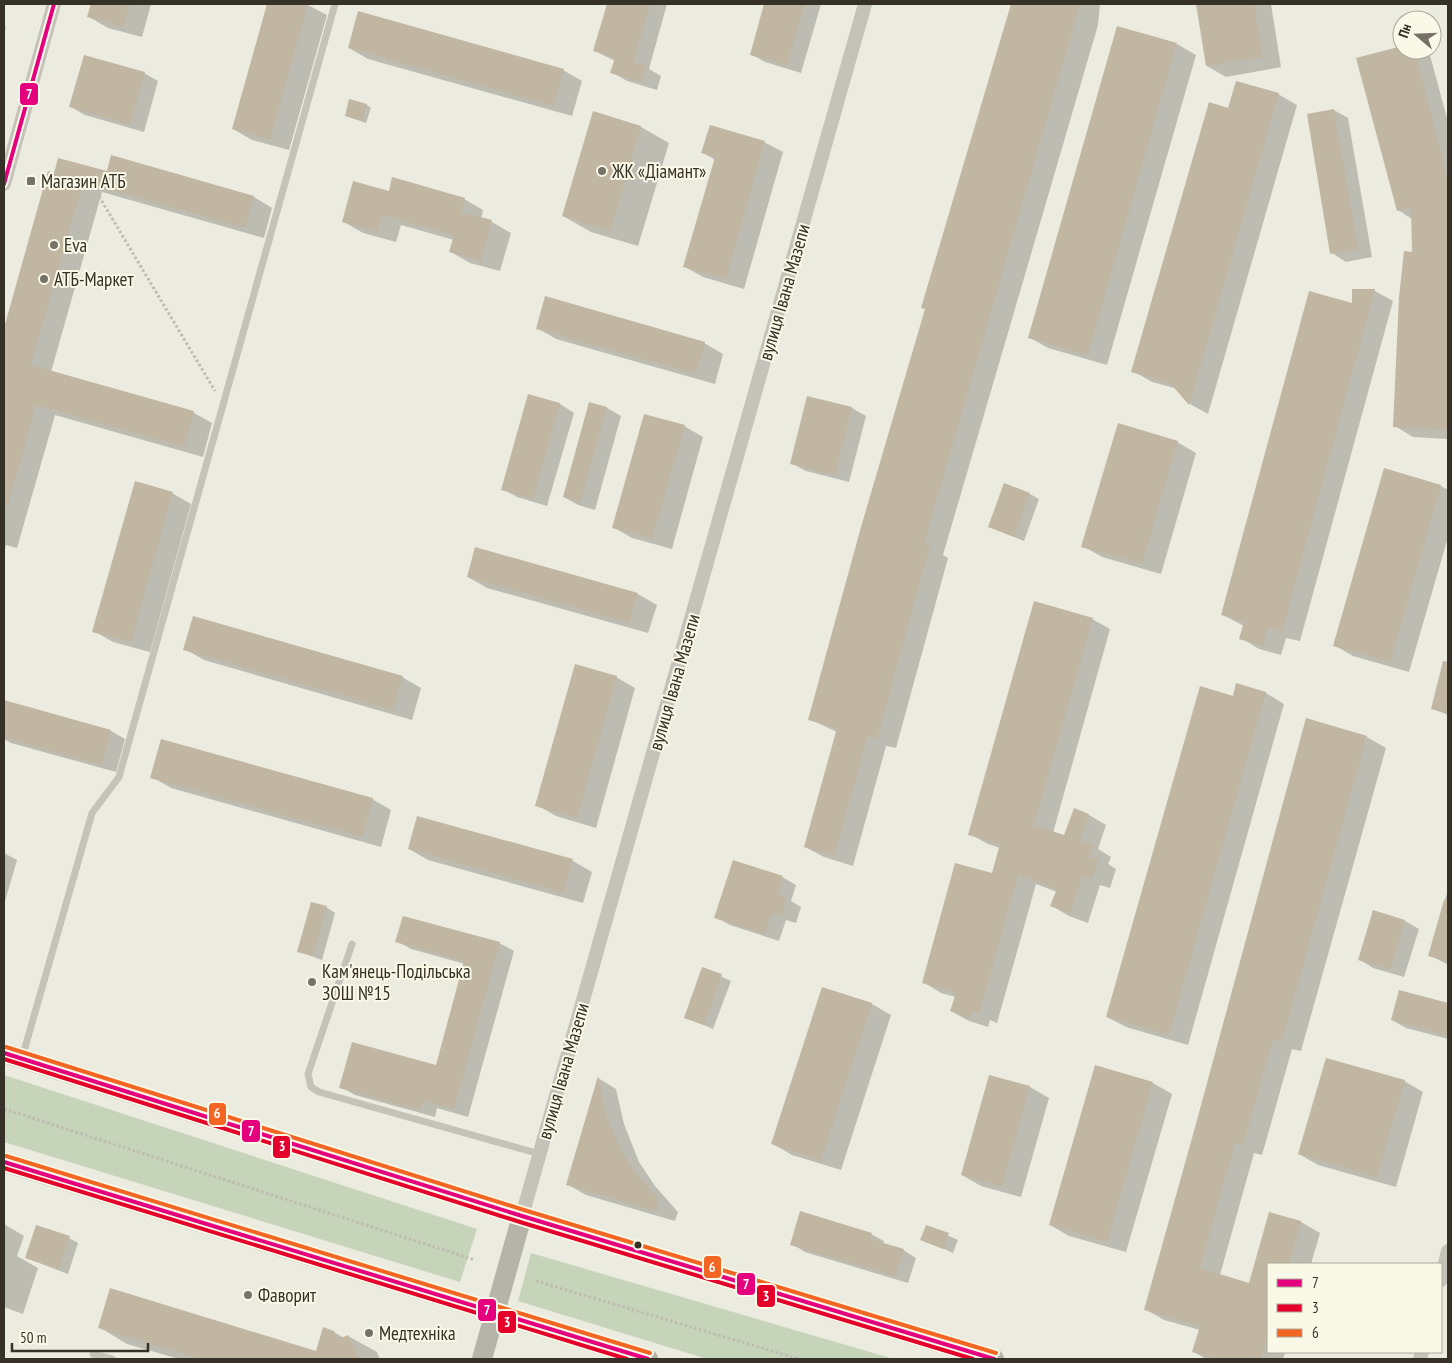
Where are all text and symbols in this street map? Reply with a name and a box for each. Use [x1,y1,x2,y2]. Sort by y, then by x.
north arrow [1392,10,1442,60]
text: Пн [1394,21,1415,40]
line badge: 7 [19,82,39,106]
text: 7 [26,85,33,103]
place label: ЖК «Діамант» [611,159,706,183]
marker: ЖК «Діамант» [596,165,608,177]
place label: Магазин АТБ [41,169,126,193]
marker: Магазин АТБ [25,175,37,187]
street label: вулиця Івана Мазепи [753,221,815,363]
place label: Eva [64,233,87,257]
marker: Eva [48,239,60,251]
place label: АТБ-Маркет [54,267,134,291]
marker: АТБ-Маркет [38,273,50,285]
street label: вулиця Івана Мазепи [643,611,705,753]
place label: Кам'янець-Подільська ЗОШ №15 [322,959,471,1005]
marker: Кам'янець-Подільська ЗОШ №15 [306,976,318,988]
street label: вулиця Івана Мазепи [532,1000,594,1142]
line badge: 6 [208,1102,227,1126]
text: 6 [214,1104,221,1122]
line badge: 7 [241,1119,261,1143]
text: 7 [248,1122,255,1140]
line badge: 3 [272,1135,291,1159]
text: 3 [279,1137,285,1155]
unlabelled marker [633,1240,643,1250]
line badge: 6 [703,1255,722,1279]
text: 6 [709,1258,716,1276]
legend [1267,1263,1442,1353]
line badge: 7 [736,1272,756,1296]
text: 7 [1312,1273,1319,1292]
text: 7 [743,1275,750,1293]
place label: Фаворит [258,1283,317,1307]
line badge: 3 [756,1284,776,1308]
text: 3 [763,1287,769,1305]
marker: Фаворит [242,1289,254,1301]
line badge: 7 [477,1298,497,1322]
text: 3 [1312,1298,1319,1317]
text: 7 [484,1301,491,1319]
line badge: 3 [497,1310,517,1334]
text: 3 [504,1313,510,1331]
scale bar [12,1320,149,1352]
place label: Медтехніка [379,1321,456,1345]
text: 6 [1312,1323,1319,1342]
marker: Медтехніка [363,1327,375,1339]
text: 50 m [20,1328,46,1347]

